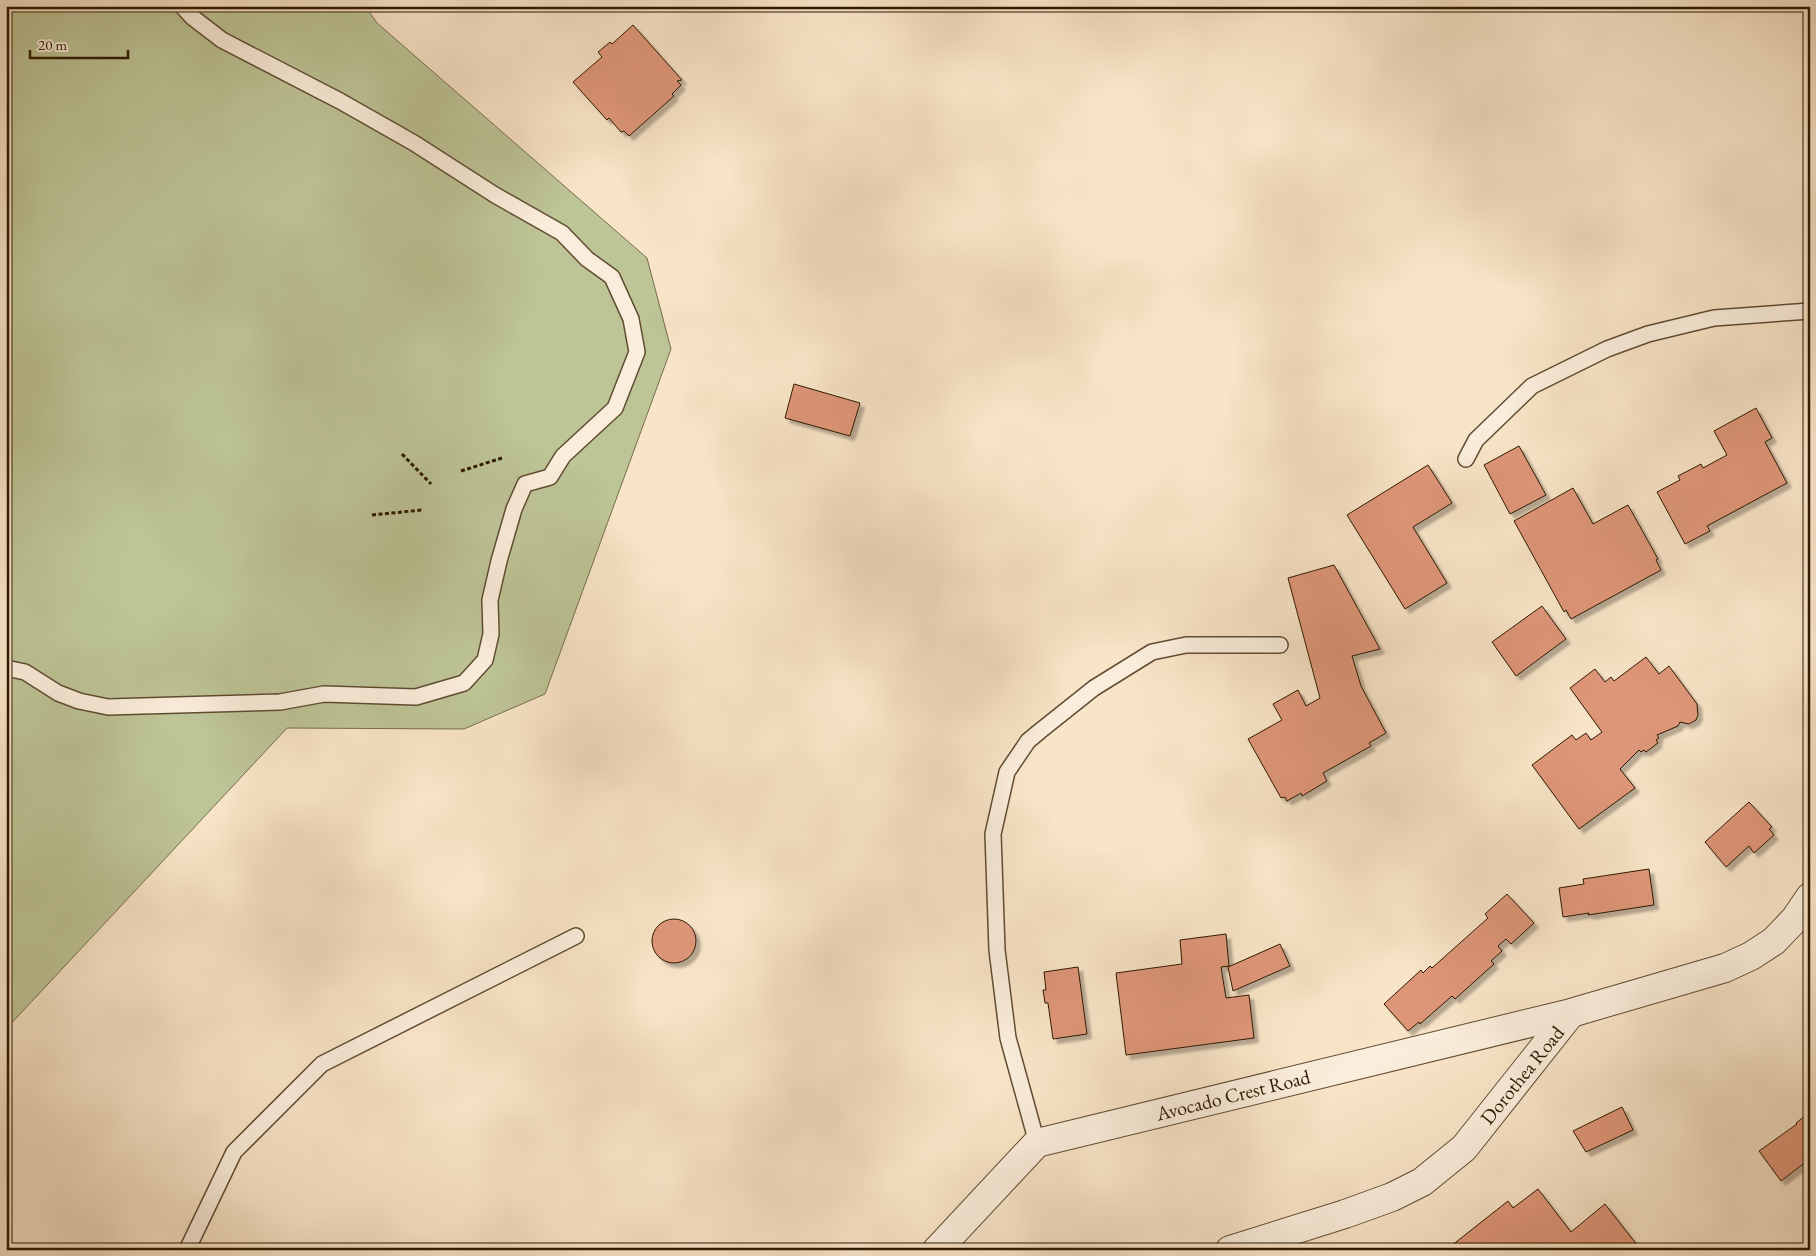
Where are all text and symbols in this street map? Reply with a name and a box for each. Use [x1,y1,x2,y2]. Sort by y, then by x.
scale bar [30,28,128,60]
text: 20 m [38,35,67,54]
street label: Dorothea Road [1474,1020,1570,1130]
street label: Avocado Crest Road [1152,1063,1314,1127]

